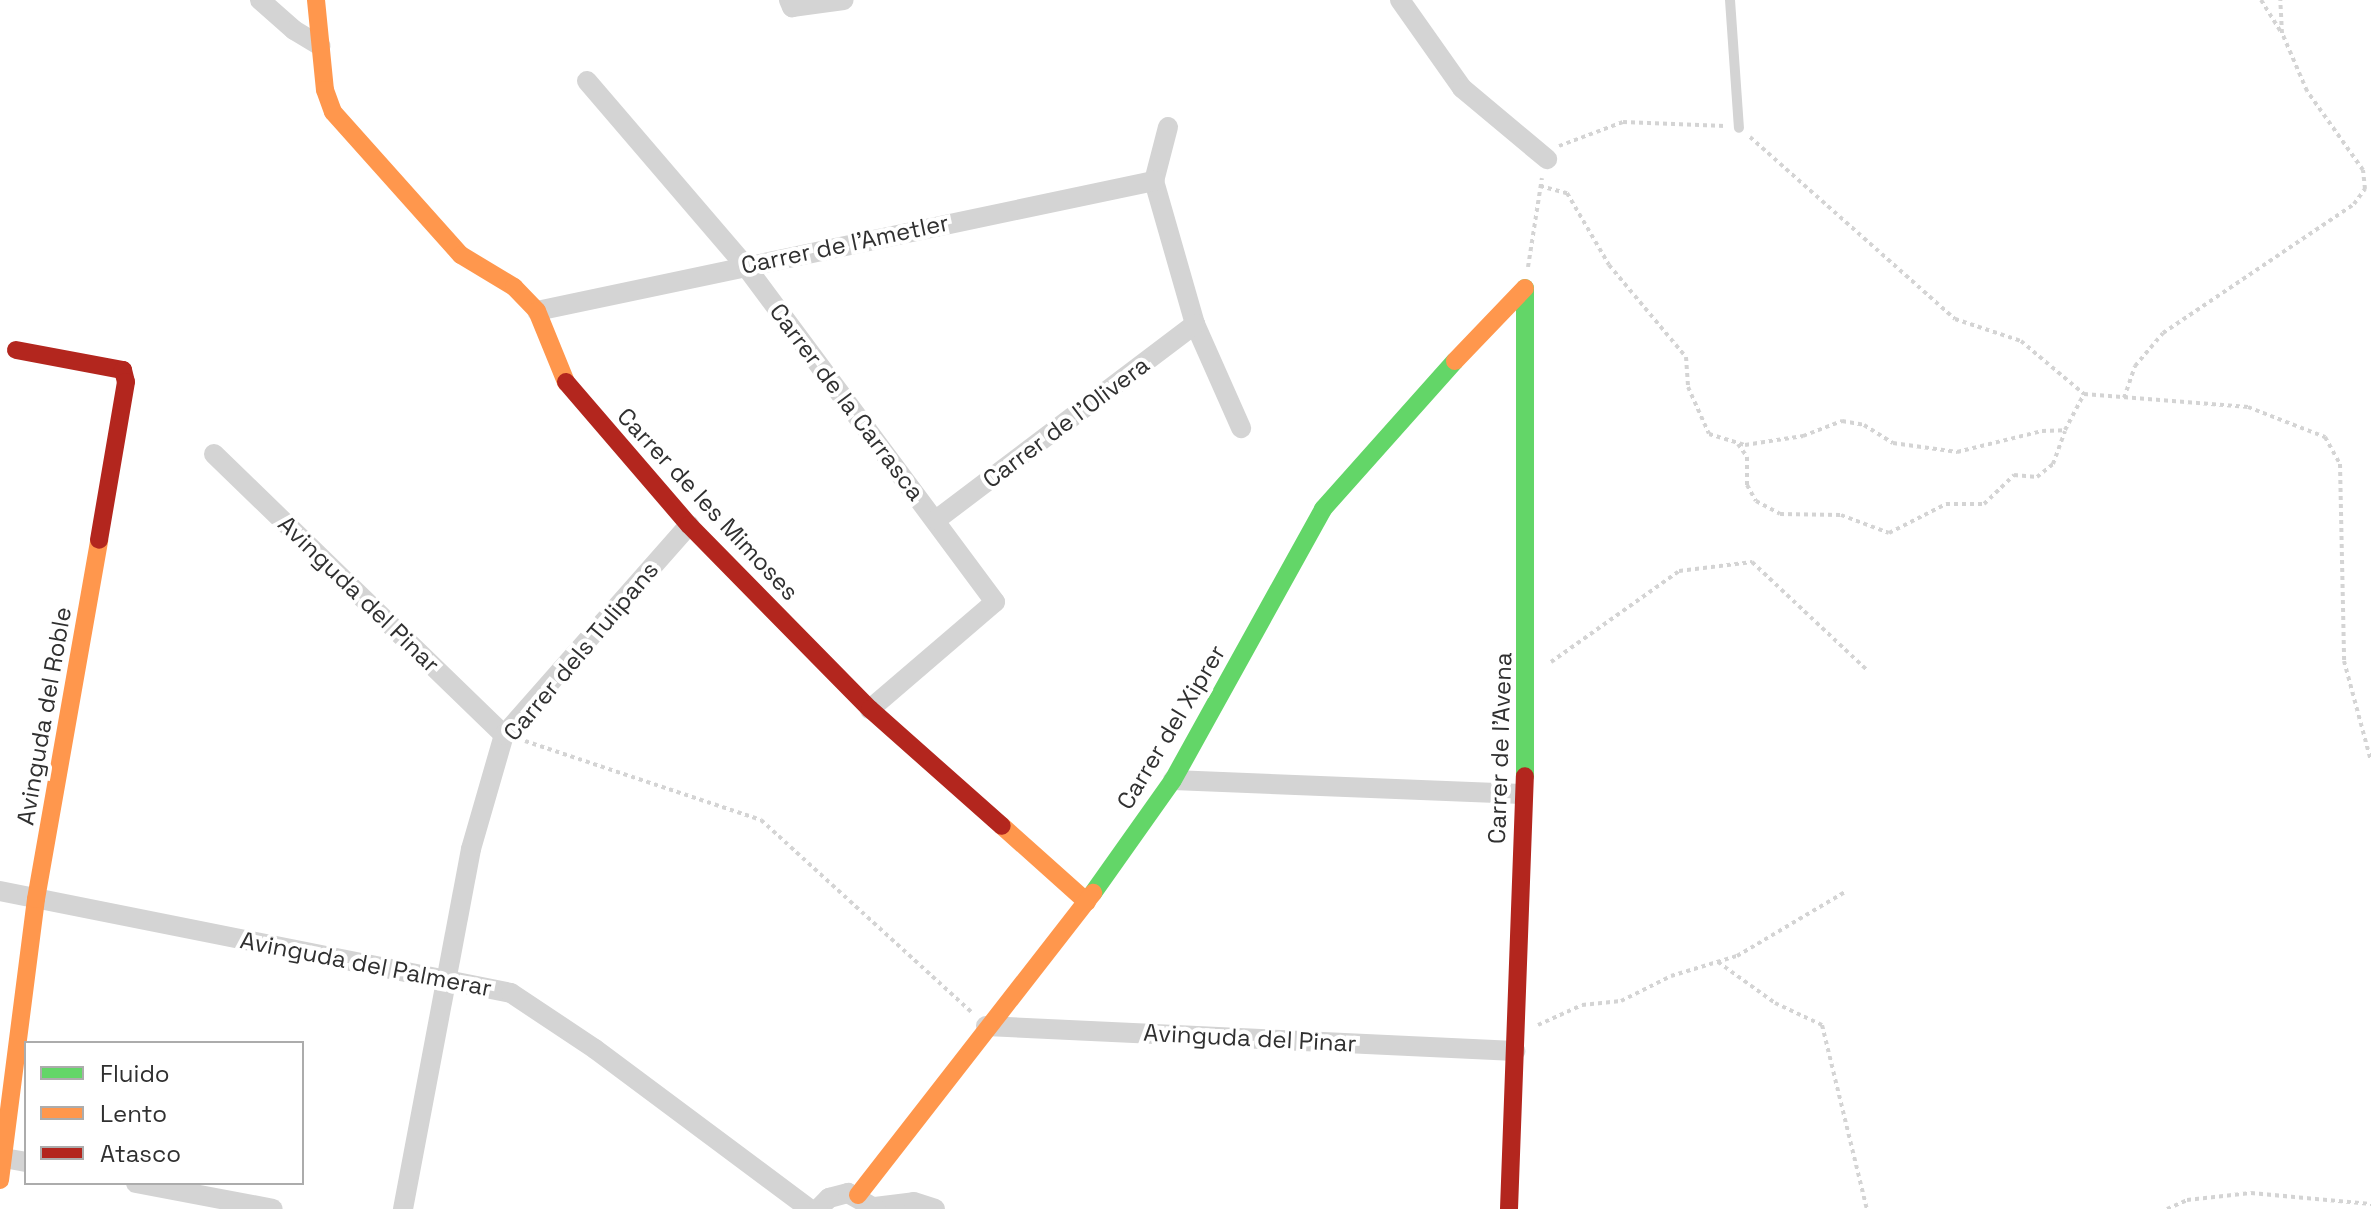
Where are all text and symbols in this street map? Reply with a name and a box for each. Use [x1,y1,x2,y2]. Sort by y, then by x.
street label: Carrer de l'Ametler [739,208,951,280]
street label: Carrer de la Carrasca [763,298,931,506]
street label: Carrer de l'Olivera [977,350,1155,494]
street label: Carrer de les Mimoses [611,402,805,606]
street label: Avinguda del Pinar [272,510,446,678]
street label: Carrer dels Tulipans [497,555,665,747]
street label: Avinguda del Roble [11,605,77,827]
street label: Carrer del Xiprer [1111,640,1231,814]
street label: Carrer de l'Avena [1482,652,1518,844]
street label: Avinguda del Palmerar [238,925,494,1003]
street label: Avinguda del Pinar [1143,1018,1357,1058]
legend [24,1041,304,1185]
text: Fluido [100,1058,170,1089]
text: Lento [100,1098,167,1129]
text: Atasco [100,1138,181,1169]

